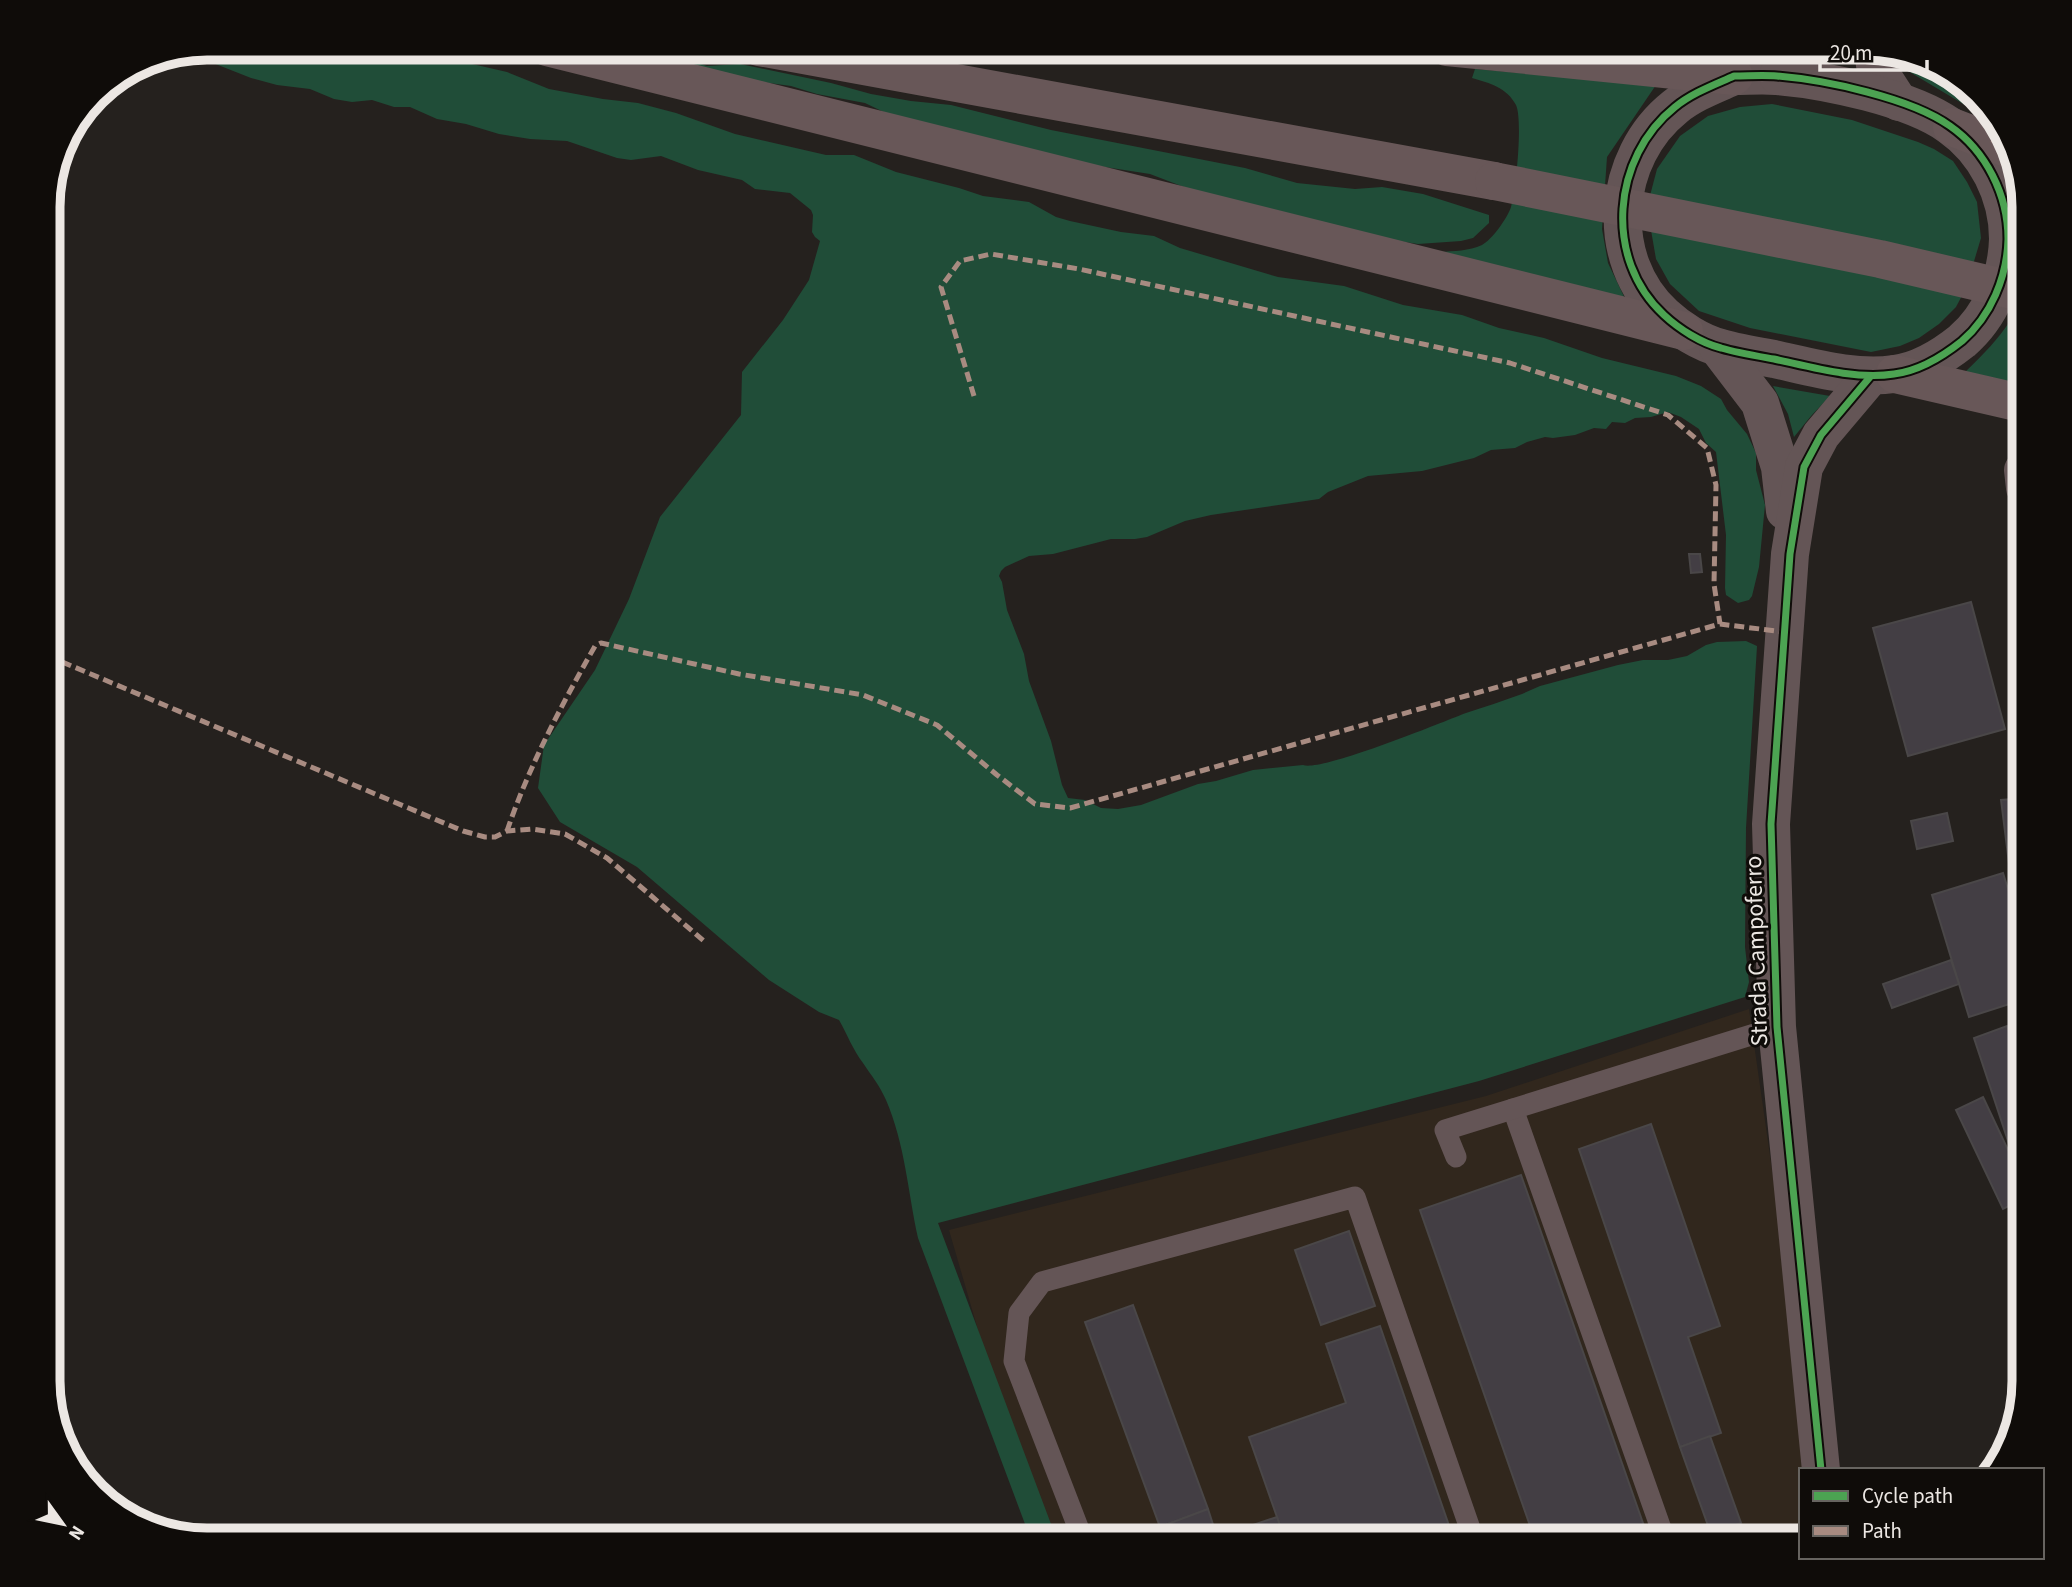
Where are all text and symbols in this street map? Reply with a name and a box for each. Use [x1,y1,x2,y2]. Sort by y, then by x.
scale bar [1820,28,1927,72]
text: 20 m [1830,38,1872,68]
street label: Strada Campoferro [1736,855,1777,1047]
legend [1799,1468,2044,1559]
text: Cycle path [1862,1481,1953,1511]
north arrow [28,1489,98,1559]
text: Path [1862,1516,1902,1546]
text: N [61,1520,91,1545]

